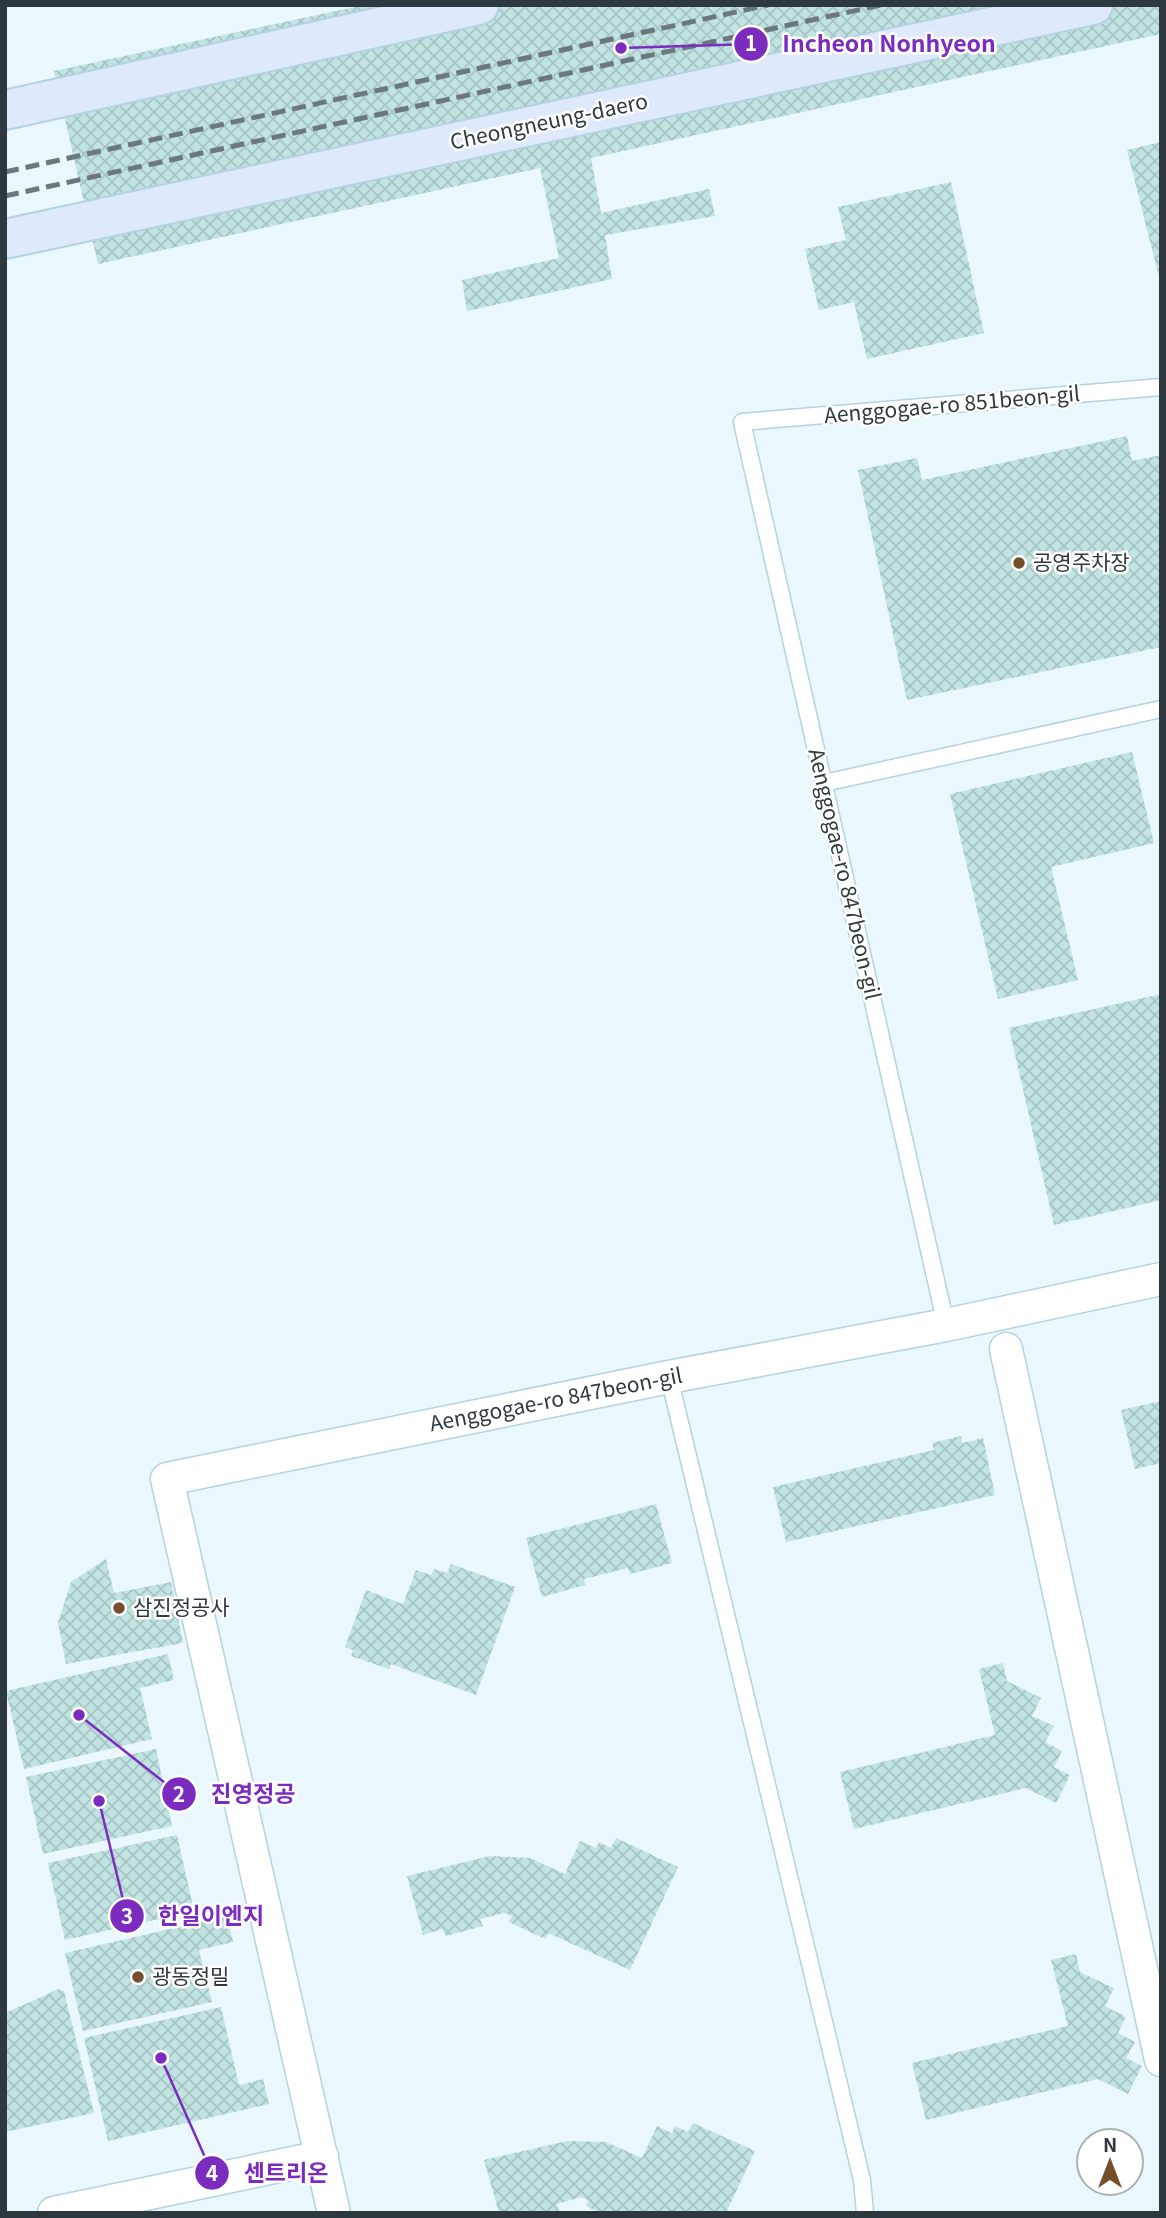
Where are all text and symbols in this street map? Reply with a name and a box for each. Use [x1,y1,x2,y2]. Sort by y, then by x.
callout: Incheon Nonhyeon [734,22,1010,66]
text: Incheon Nonhyeon [782,25,996,59]
text: 1 [745,27,757,57]
street label: Cheongneung-daero [447,84,650,156]
street label: Aenggogae-ro 851beon-gil [823,377,1081,429]
place label: 공영주차장 [1033,546,1130,576]
marker: 공영주차장 [1011,555,1027,571]
street label: Aenggogae-ro 847beon-gil [802,745,889,1002]
street label: Aenggogae-ro 847beon-gil [427,1359,685,1437]
place label: 삼진정공사 [133,1591,230,1621]
marker: 삼진정공사 [111,1600,127,1616]
callout: 진영정공 [162,1772,309,1816]
text: 진영정공 [211,1775,295,1809]
text: 2 [173,1778,185,1808]
callout: 한일이엔지 [109,1894,278,1938]
text: 한일이엔지 [158,1897,264,1931]
text: 3 [121,1900,133,1930]
place label: 광동정밀 [152,1960,229,1990]
marker: 광동정밀 [130,1969,146,1985]
north arrow [1075,2127,1145,2197]
text: N [1103,2130,1117,2157]
callout: 센트리온 [194,2151,342,2195]
text: 센트리온 [244,2154,328,2188]
text: 4 [206,2157,218,2187]

